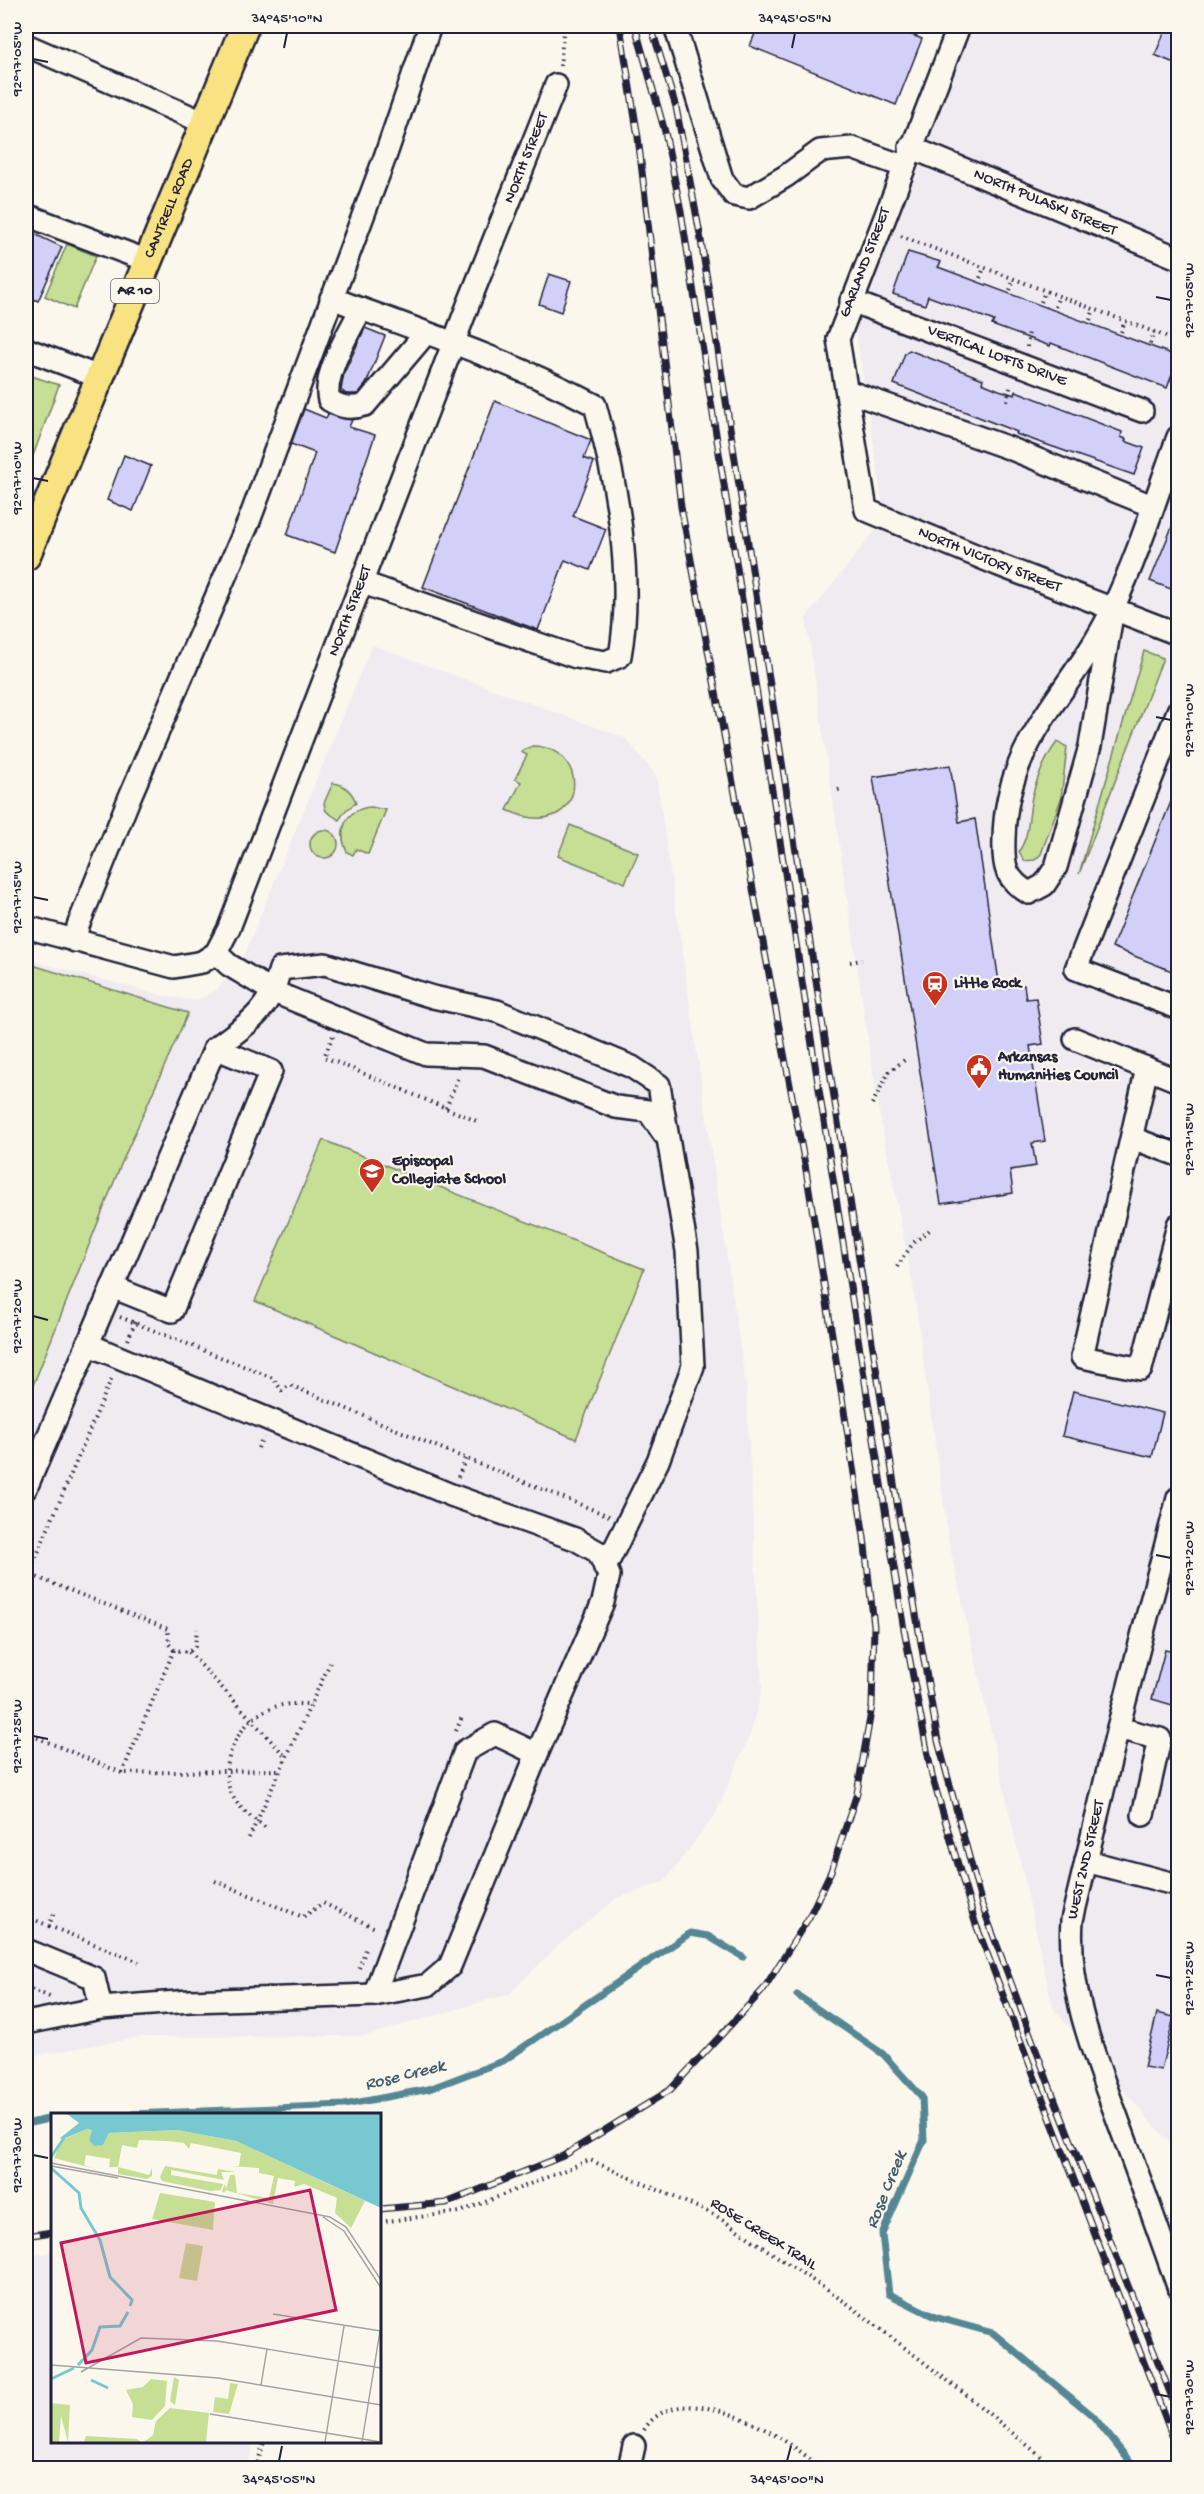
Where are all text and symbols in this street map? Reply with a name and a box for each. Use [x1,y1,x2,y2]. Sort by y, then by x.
text: 34°45'10"N [250,10,323,28]
text: 34°45'05"N [758,10,832,28]
text: 92°17'05"W [9,21,27,97]
street label: NORTH STREET [500,109,554,206]
street label: CANTRELL ROAD [140,155,199,261]
street label: NORTH PULASKI STREET [971,165,1120,241]
street label: GARLAND STREET [836,205,896,321]
text: 92°17'05"W [1181,262,1199,338]
road number: AR 10 [111,279,159,303]
street label: VERTICAL LOFTS DRIVE [924,321,1070,392]
text: 92°17'10"W [9,441,27,515]
street label: NORTH VICTORY STREET [915,523,1064,598]
street label: NORTH STREET [325,562,377,659]
text: 92°17'10"W [1181,683,1199,757]
text: 92°17'15"W [9,861,27,934]
station icon: Little Rock [920,969,950,1007]
place label: Little Rock [954,975,1023,994]
place label: Arkansas Humanities Council [997,1049,1119,1086]
public building icon: Arkansas Humanities Council [964,1052,994,1090]
text: 92°17'15"W [1181,1103,1199,1176]
place label: Episcopal Collegiate School [391,1153,506,1190]
school or university icon: Episcopal Collegiate School [357,1156,387,1194]
text: 92°17'20"W [9,1279,27,1354]
text: 92°17'20"W [1181,1521,1199,1596]
text: 92°17'25"W [9,1699,27,1774]
street label: WEST 2ND STREET [1064,1798,1110,1921]
text: 92°17'25"W [1181,1941,1199,2016]
water label: Rose Creek [363,2055,449,2096]
inset map [51,2113,381,2443]
text: 92°17'30"W [9,2117,27,2193]
water label: Rose Creek [862,2146,913,2232]
street label: ROSE CREEK TRAIL [706,2194,821,2276]
text: 92°17'30"W [1181,2359,1199,2435]
text: 34°45'05"N [242,2471,316,2489]
text: 34°45'00"N [749,2471,824,2489]

